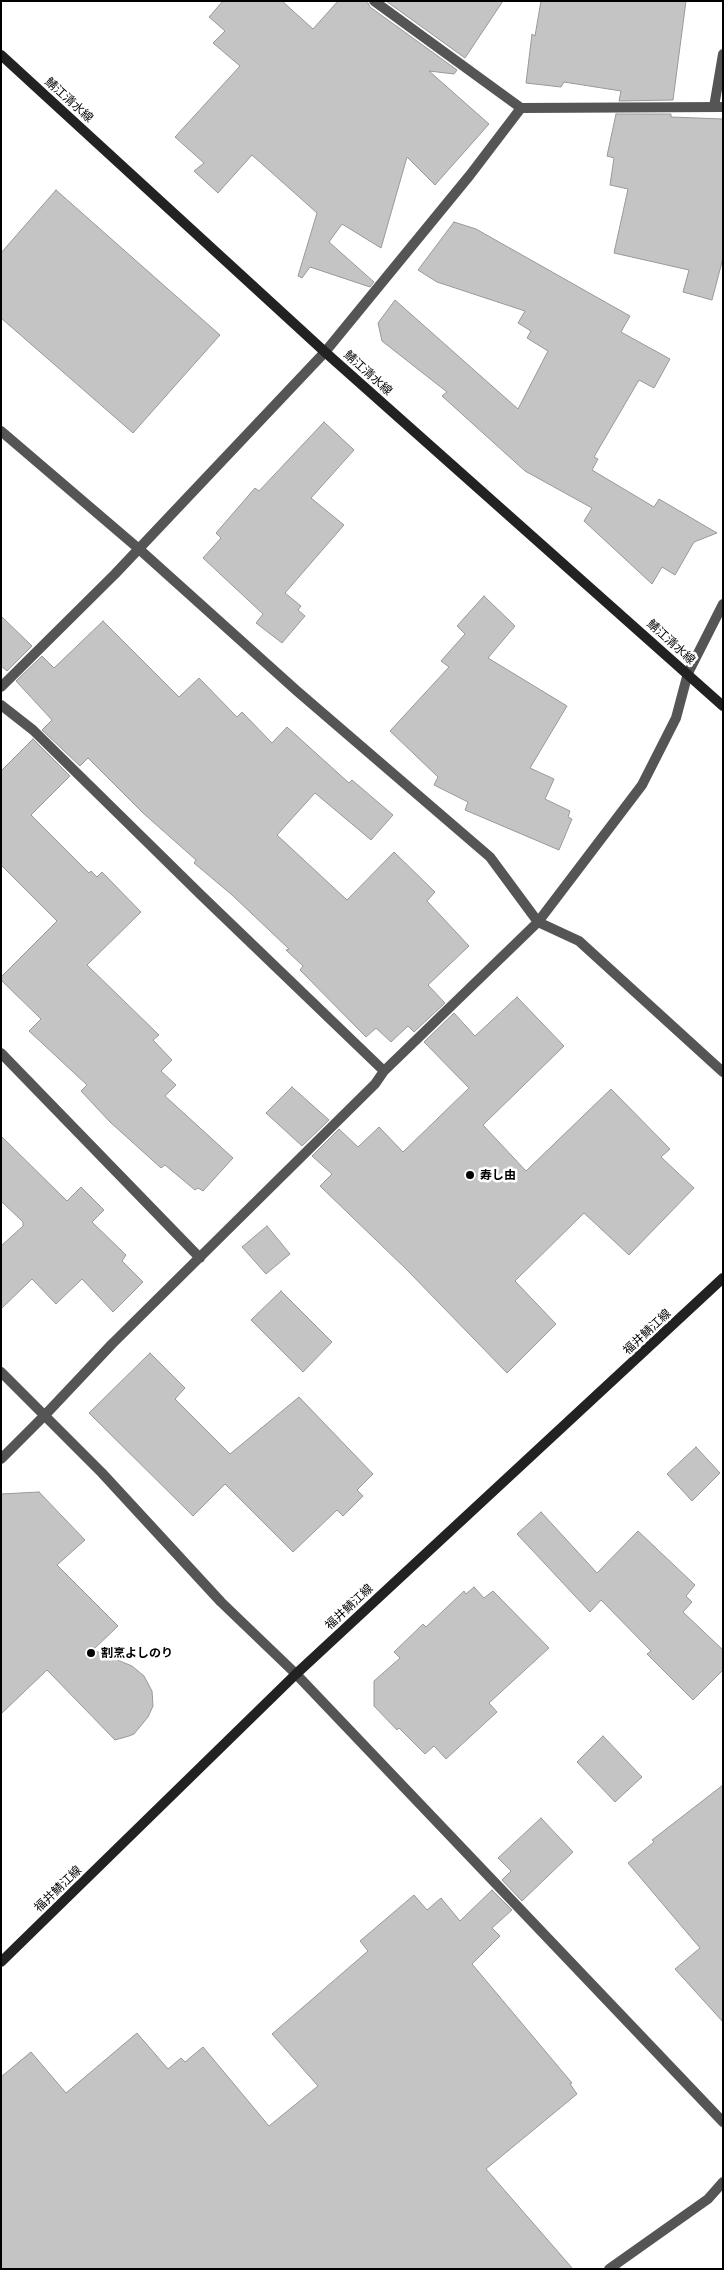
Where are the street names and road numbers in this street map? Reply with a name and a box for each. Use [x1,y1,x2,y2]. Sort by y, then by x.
street label: 鯖江清水線 [42,75,96,125]
street label: 鯖江清水線 [341,348,395,398]
street label: 鯖江清水線 [644,617,698,667]
street label: 福井鯖江線 [620,1306,674,1358]
street label: 福井鯖江線 [322,1581,376,1633]
street label: 福井鯖江線 [31,1863,85,1915]

